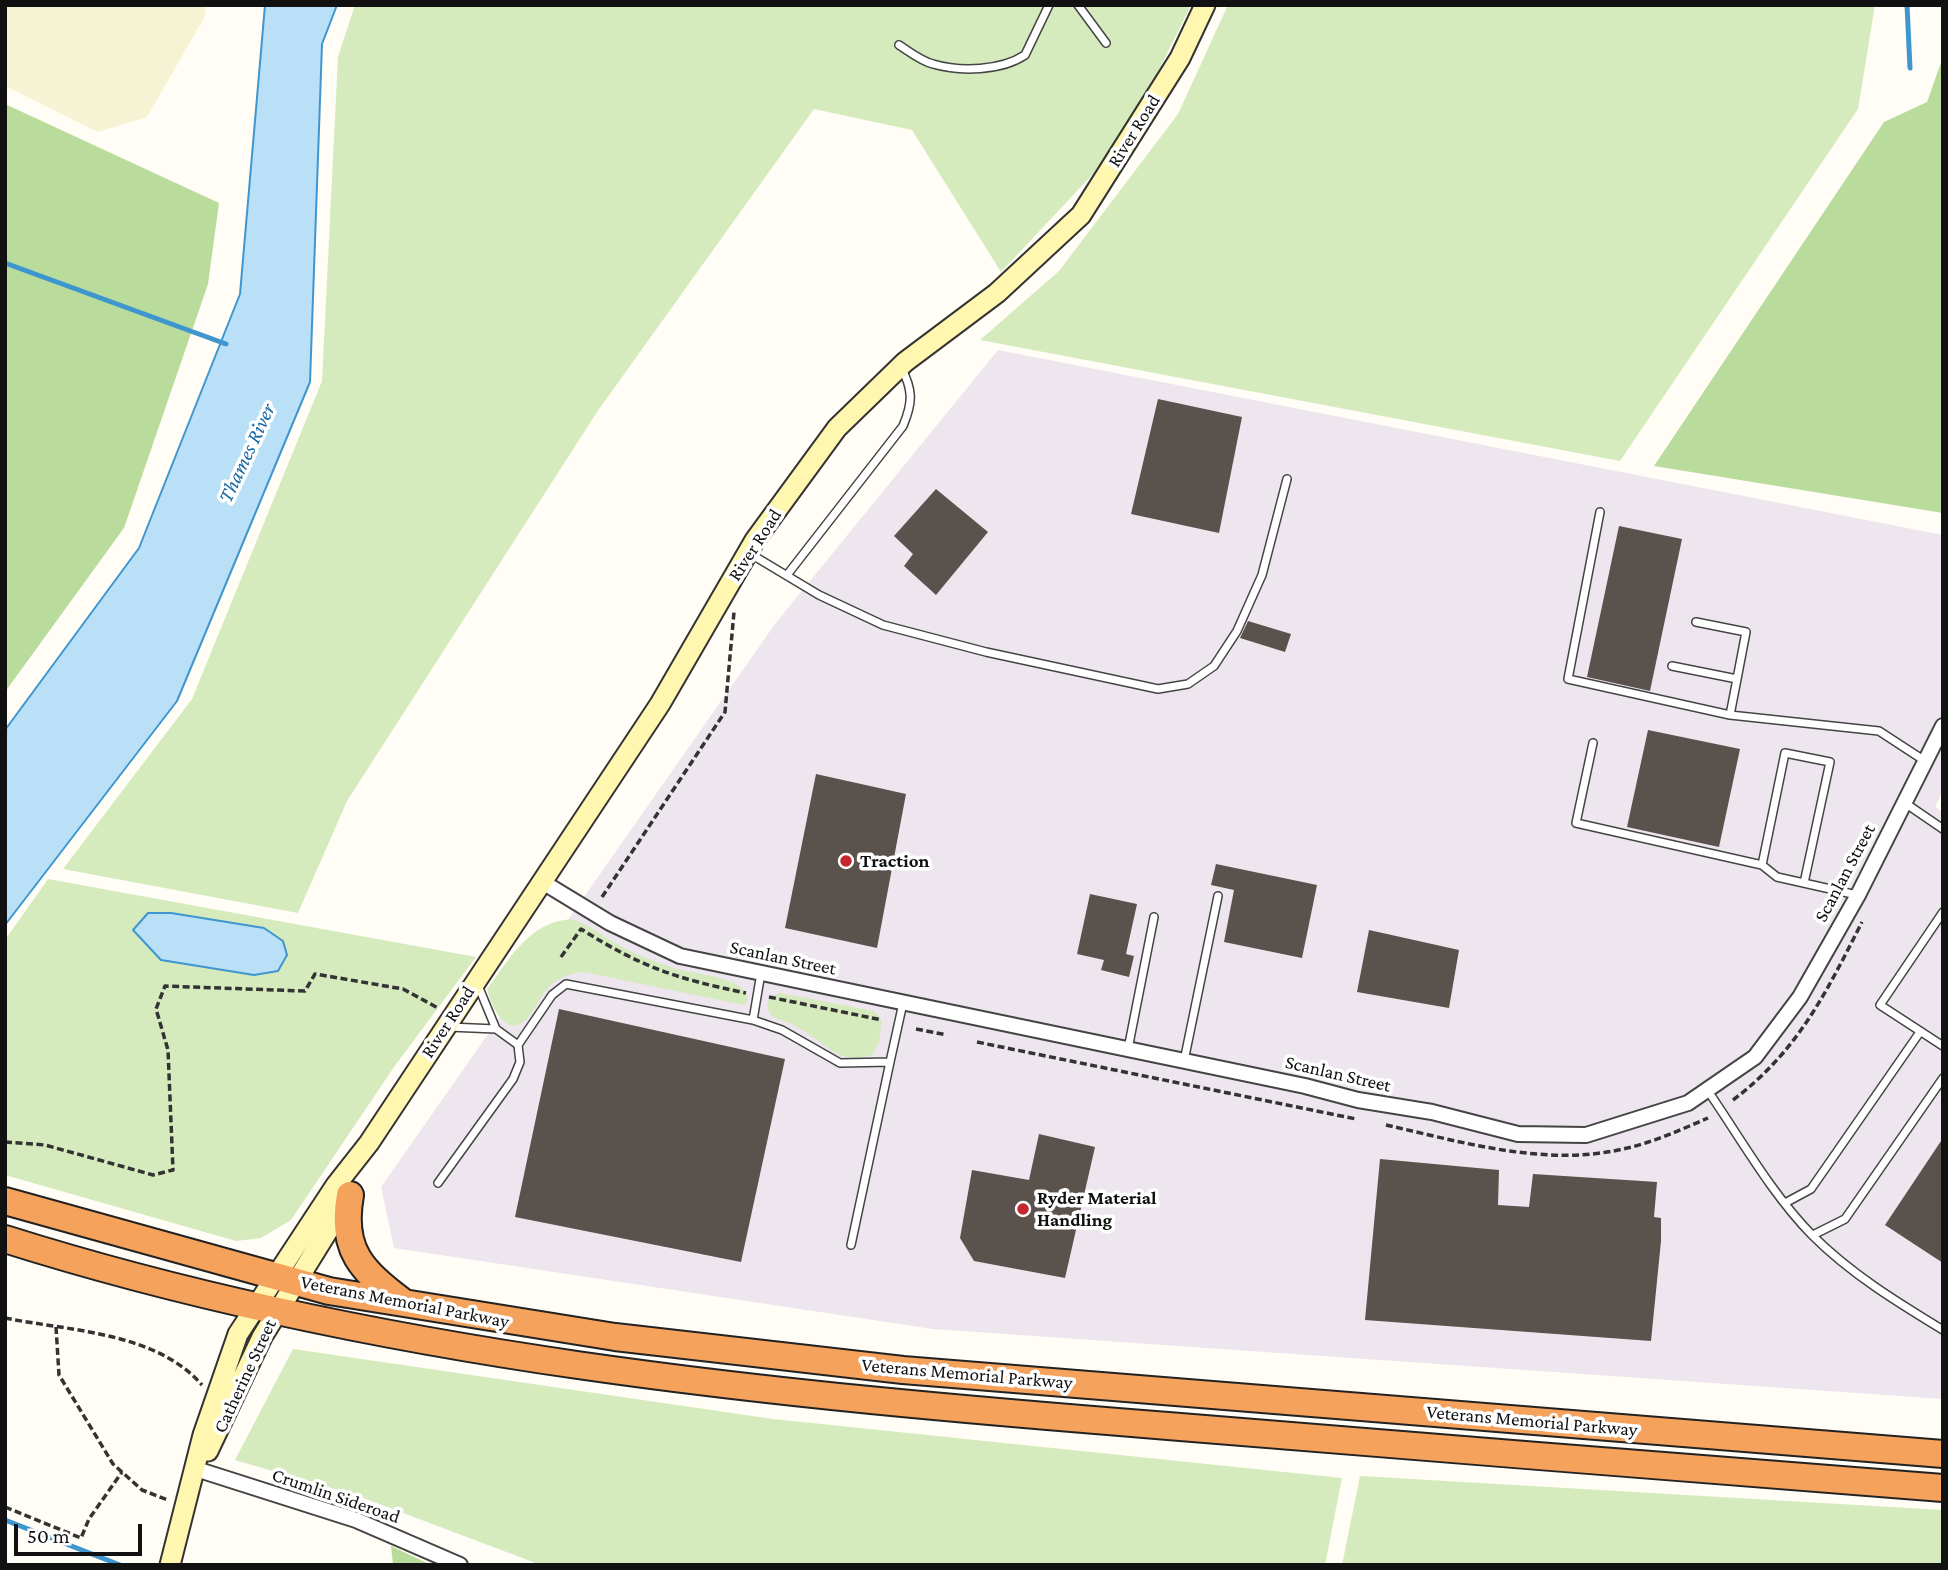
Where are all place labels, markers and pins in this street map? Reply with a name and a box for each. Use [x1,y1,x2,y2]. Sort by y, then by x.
place label: Traction [860,850,930,872]
marker: Traction [838,853,854,869]
place label: Ryder Material Handling [1037,1187,1157,1231]
marker: Ryder Material Handling [1015,1201,1031,1217]

